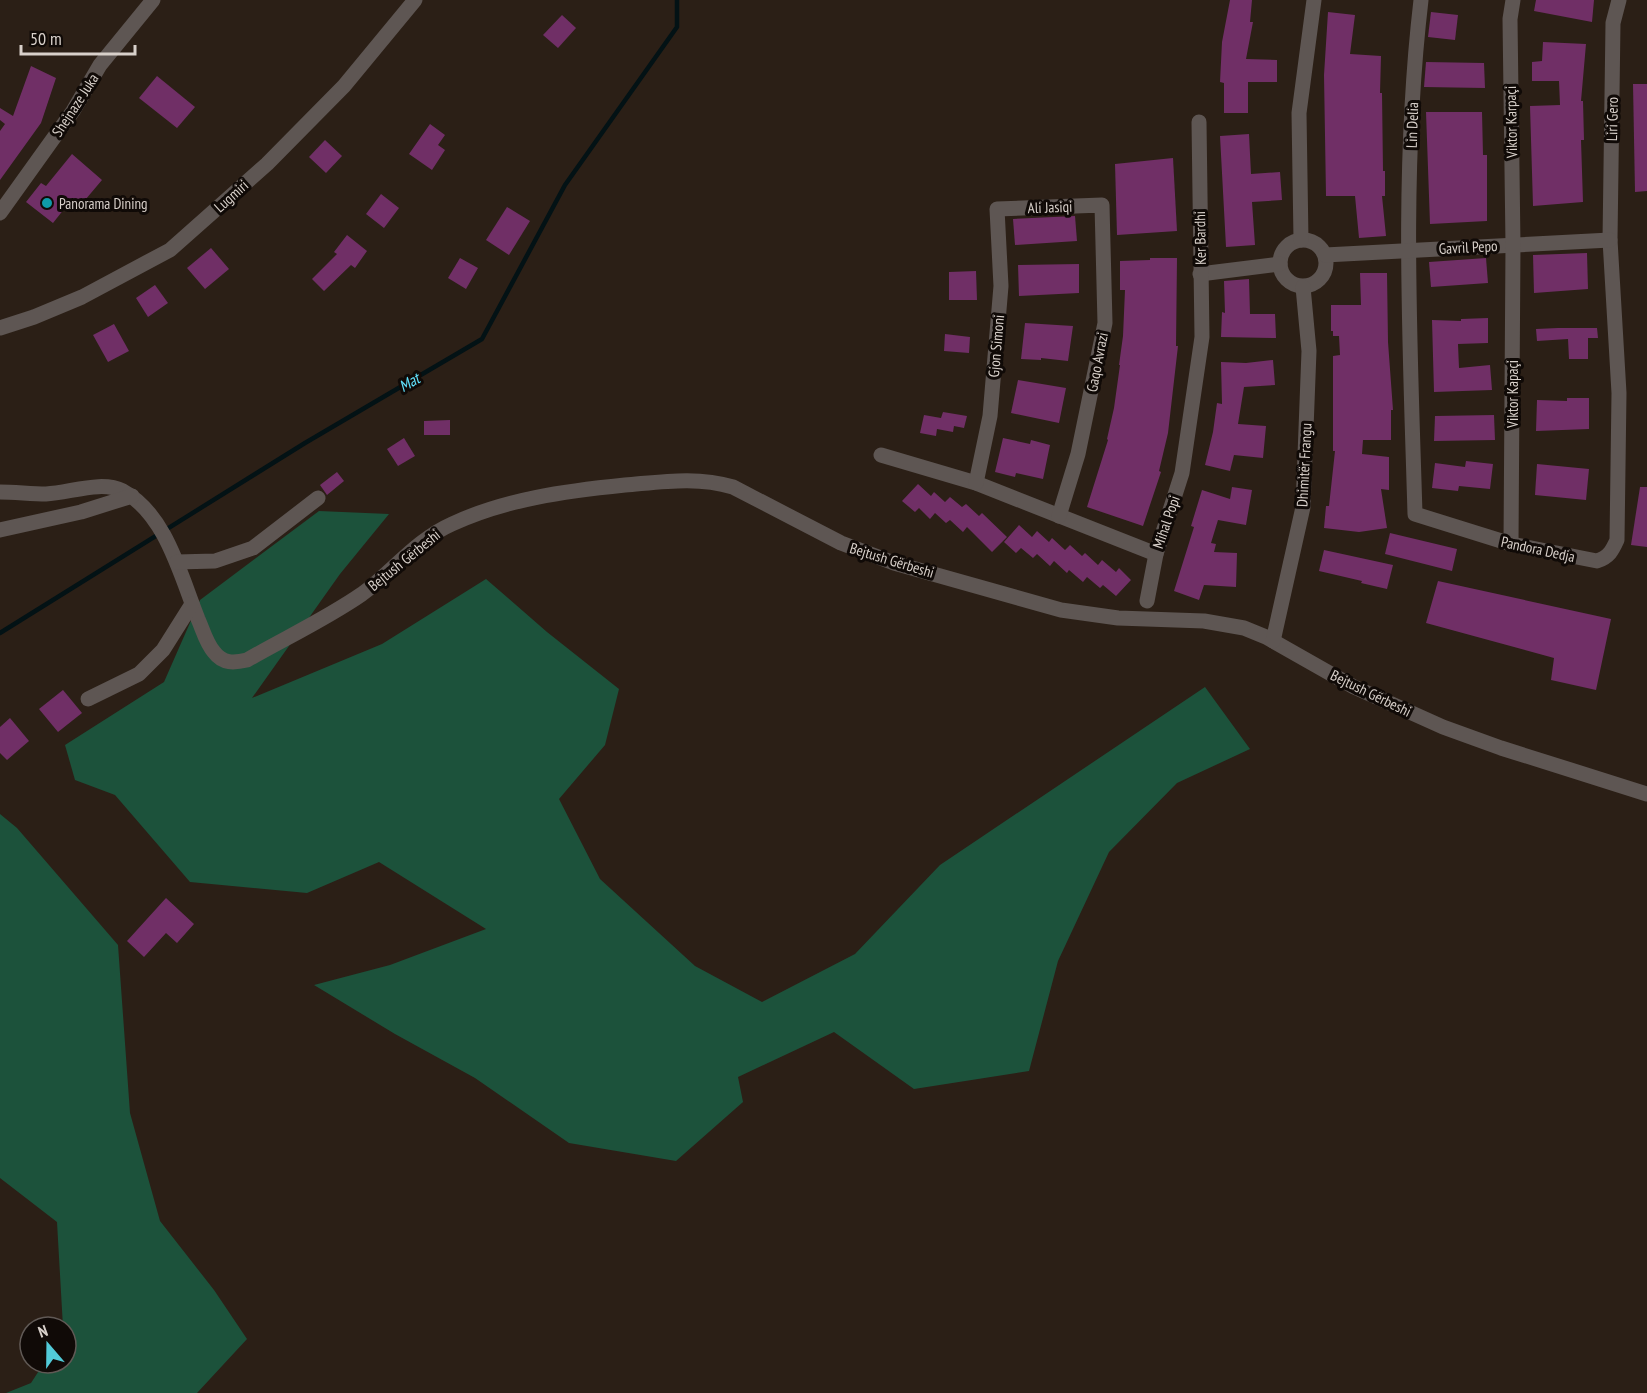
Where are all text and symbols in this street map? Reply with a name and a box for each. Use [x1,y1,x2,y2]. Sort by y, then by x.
scale bar [21,18,135,56]
text: 50 m [30,27,62,50]
street label: Shejnaze Juka [48,70,102,140]
street label: Viktor Karpaçi [1501,86,1521,159]
street label: Liri Gero [1602,97,1622,141]
street label: Lin Delia [1402,102,1422,148]
street label: Lugmiri [210,176,252,216]
place label: Panorama Dining [59,194,148,213]
marker: Panorama Dining [40,196,54,210]
street label: Ali Jasiqi [1027,197,1073,217]
street label: Ker Bardhi [1190,211,1210,265]
street label: Gavril Pepo [1438,236,1498,258]
street label: Gjon Simoni [984,314,1008,378]
street label: Gaqo Avrazi [1082,331,1112,393]
street label: Viktor Kapaçi [1503,360,1522,429]
water label: Mat [395,367,424,396]
street label: Dhimitër Frangu [1292,422,1316,508]
street label: Mihal Popi [1148,493,1184,551]
street label: Bejtush Gërbeshi [364,525,444,595]
street label: Pandora Dedja [1499,532,1577,566]
street label: Bejtush Gërbeshi [847,538,937,582]
street label: Bejtush Gërbeshi [1328,665,1414,721]
north arrow [18,1315,78,1375]
text: N [35,1320,50,1342]

